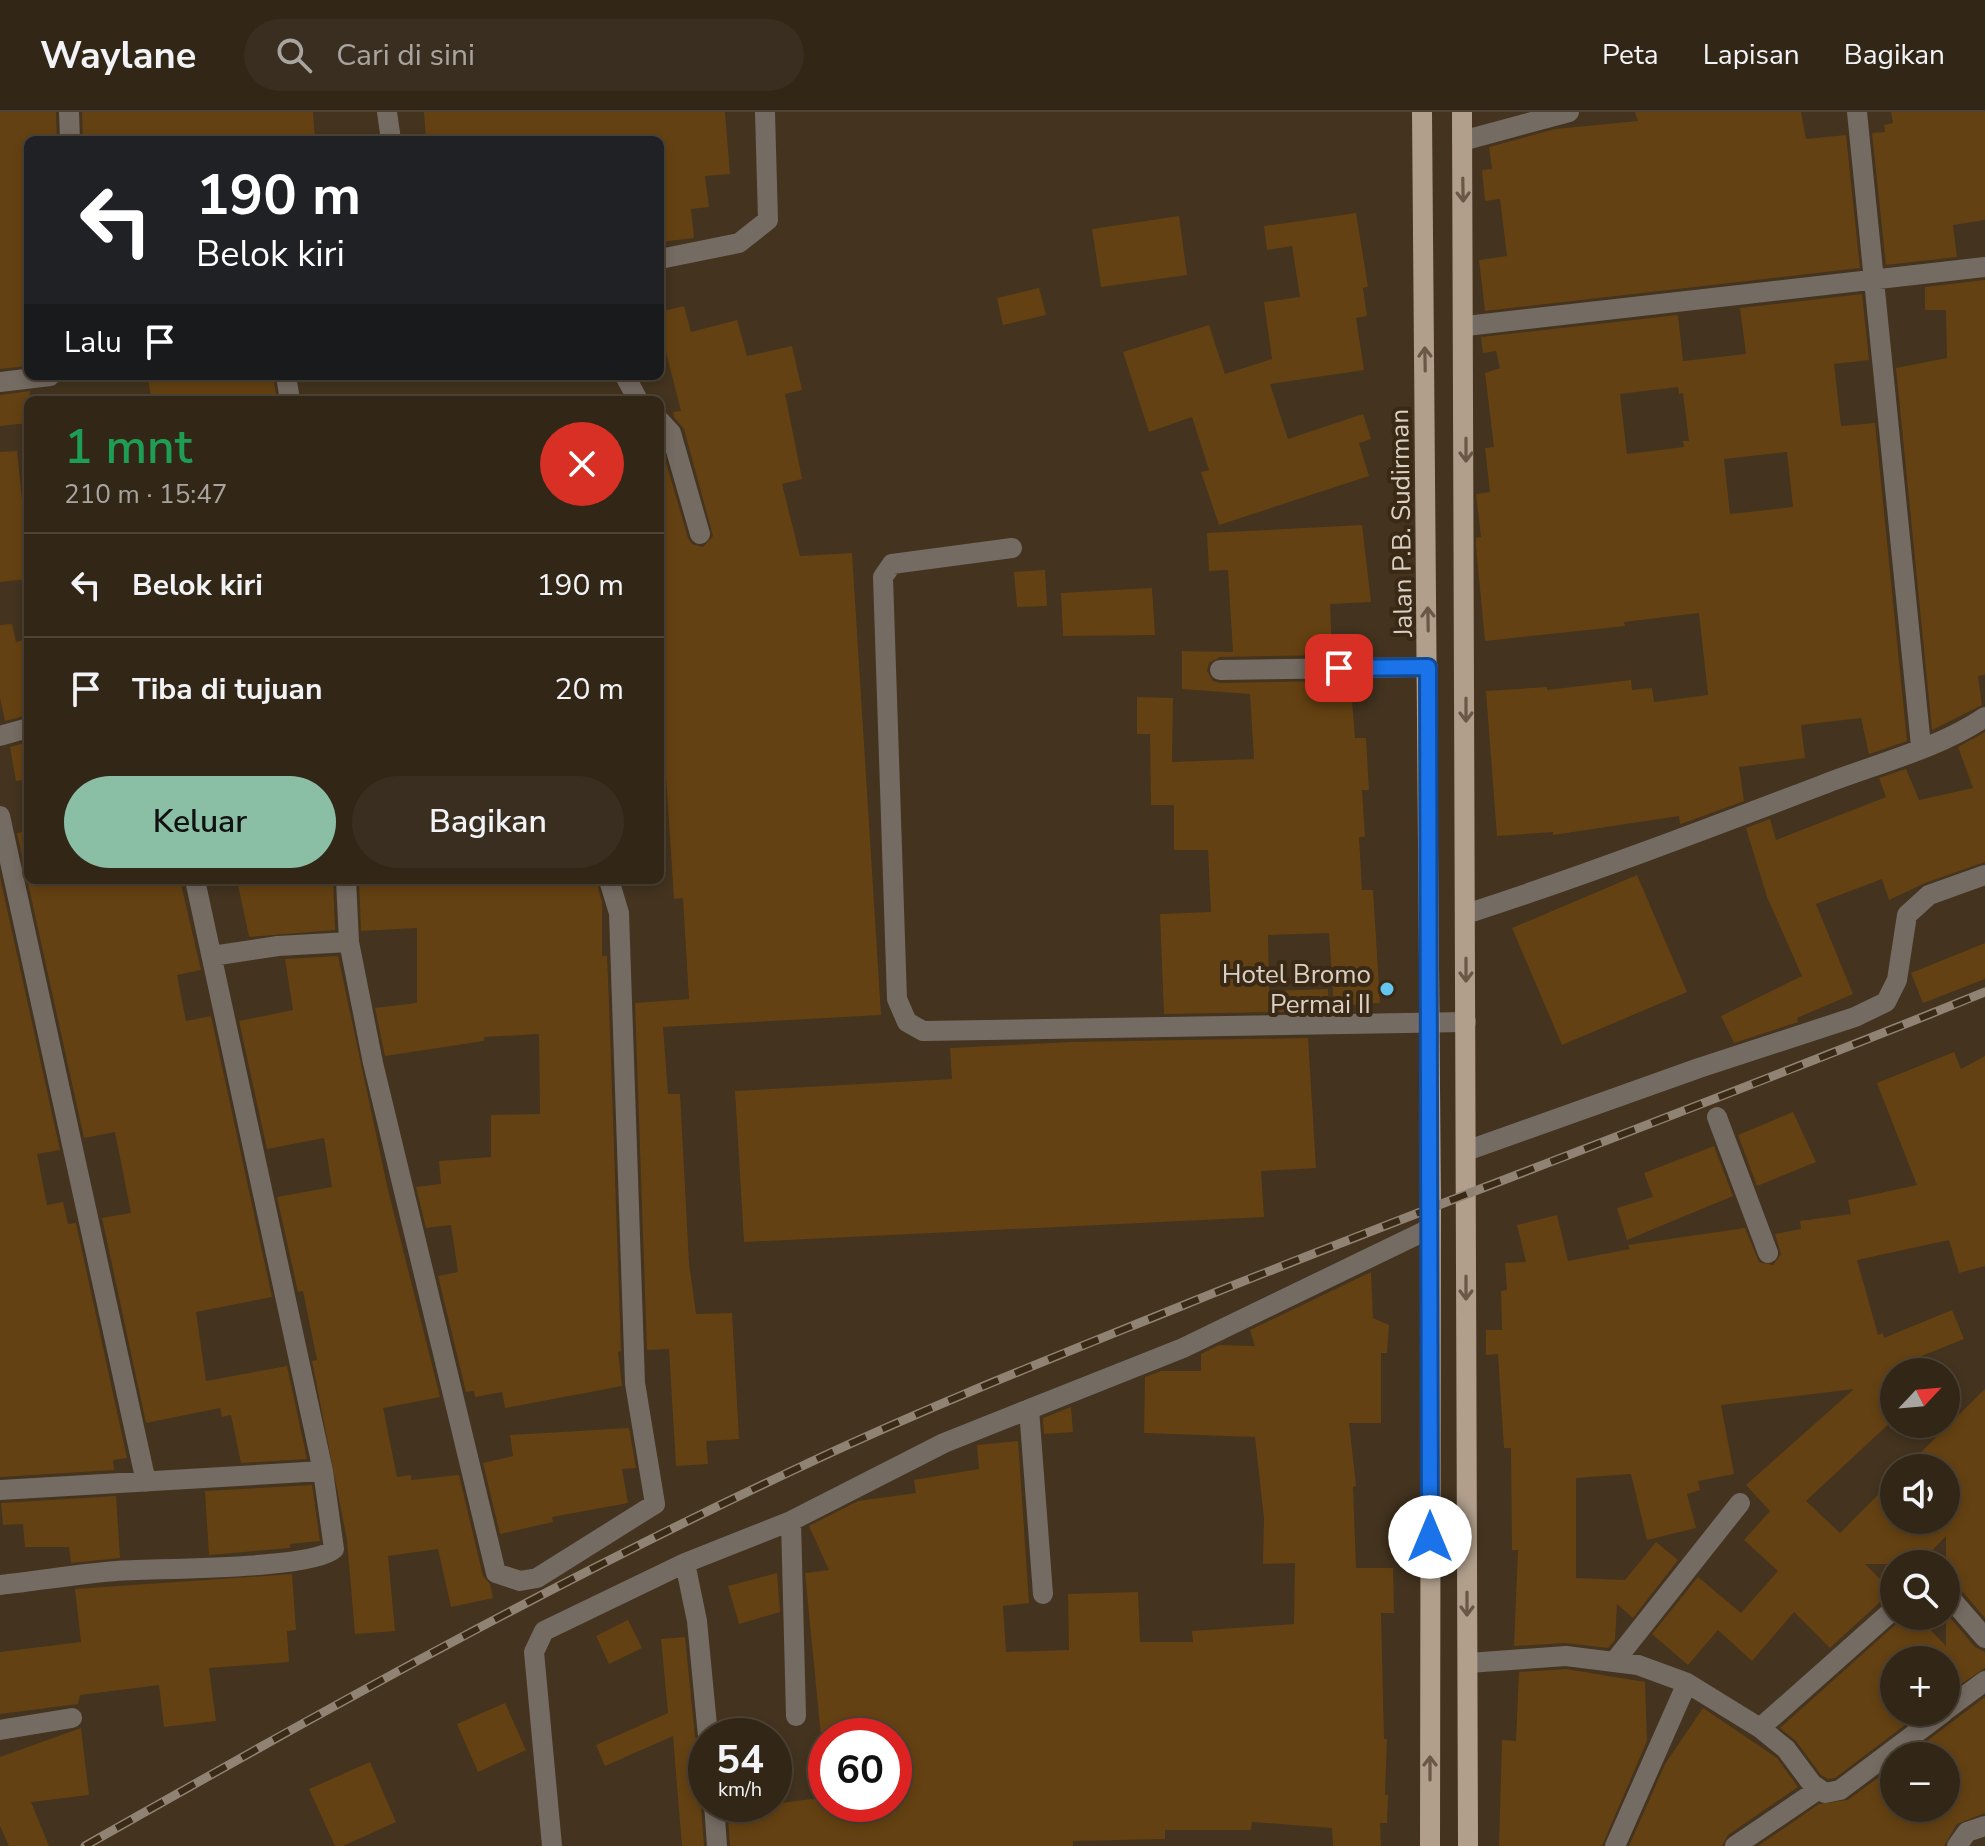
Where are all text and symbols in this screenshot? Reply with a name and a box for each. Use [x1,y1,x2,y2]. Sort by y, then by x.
search box [244,19,804,91]
text: Waylane [40,30,196,81]
icon: search [272,33,316,77]
text: Cari di sini [336,35,475,76]
text: Peta [1602,36,1659,74]
text: Lapisan [1703,36,1800,74]
text: Bagikan [1844,36,1945,74]
text: 190 m [196,157,361,234]
icon: left [64,168,168,272]
one-way arrow [1455,176,1471,203]
text: Belok kiri [196,230,345,279]
icon: arrive [138,320,182,364]
text: Lalu [64,322,122,363]
one-way arrow [1417,346,1432,373]
street label: Jalan P.B. Sudirman [1382,409,1421,638]
text: 1 mnt [64,414,192,480]
button: close [540,422,624,506]
one-way arrow [1458,436,1474,463]
text: 210 m · 15:47 [64,477,227,512]
icon: left [64,563,108,607]
text: Belok kiri [132,565,263,606]
text: 190 m [537,565,624,606]
one-way arrow [1420,606,1436,633]
pin [1305,634,1373,702]
icon: arrive [1317,646,1361,690]
icon: arrive [64,667,108,711]
text: Tiba di tujuan [132,669,323,710]
text: 20 m [555,669,624,710]
one-way arrow [1458,696,1474,723]
button: Keluar [64,776,336,868]
button: Bagikan [352,776,624,868]
one-way arrow [1458,956,1474,983]
place label: Hotel Bromo Permai II [1222,957,1371,1022]
marker: Hotel Bromo Permai II [1378,980,1396,998]
one-way arrow [1458,1274,1474,1301]
north arrow [1880,1358,1960,1438]
map controls [1880,1358,1960,1822]
button: sound [1880,1454,1960,1534]
position arrow [1388,1495,1472,1579]
button: search [1880,1550,1960,1630]
one-way arrow [1459,1590,1475,1617]
button: + [1880,1646,1960,1726]
speed limit sign: 60 [808,1718,912,1822]
text: 54 [716,1733,764,1787]
button: − [1880,1742,1960,1822]
one-way arrow [1422,1755,1438,1782]
text: km/h [718,1776,762,1803]

